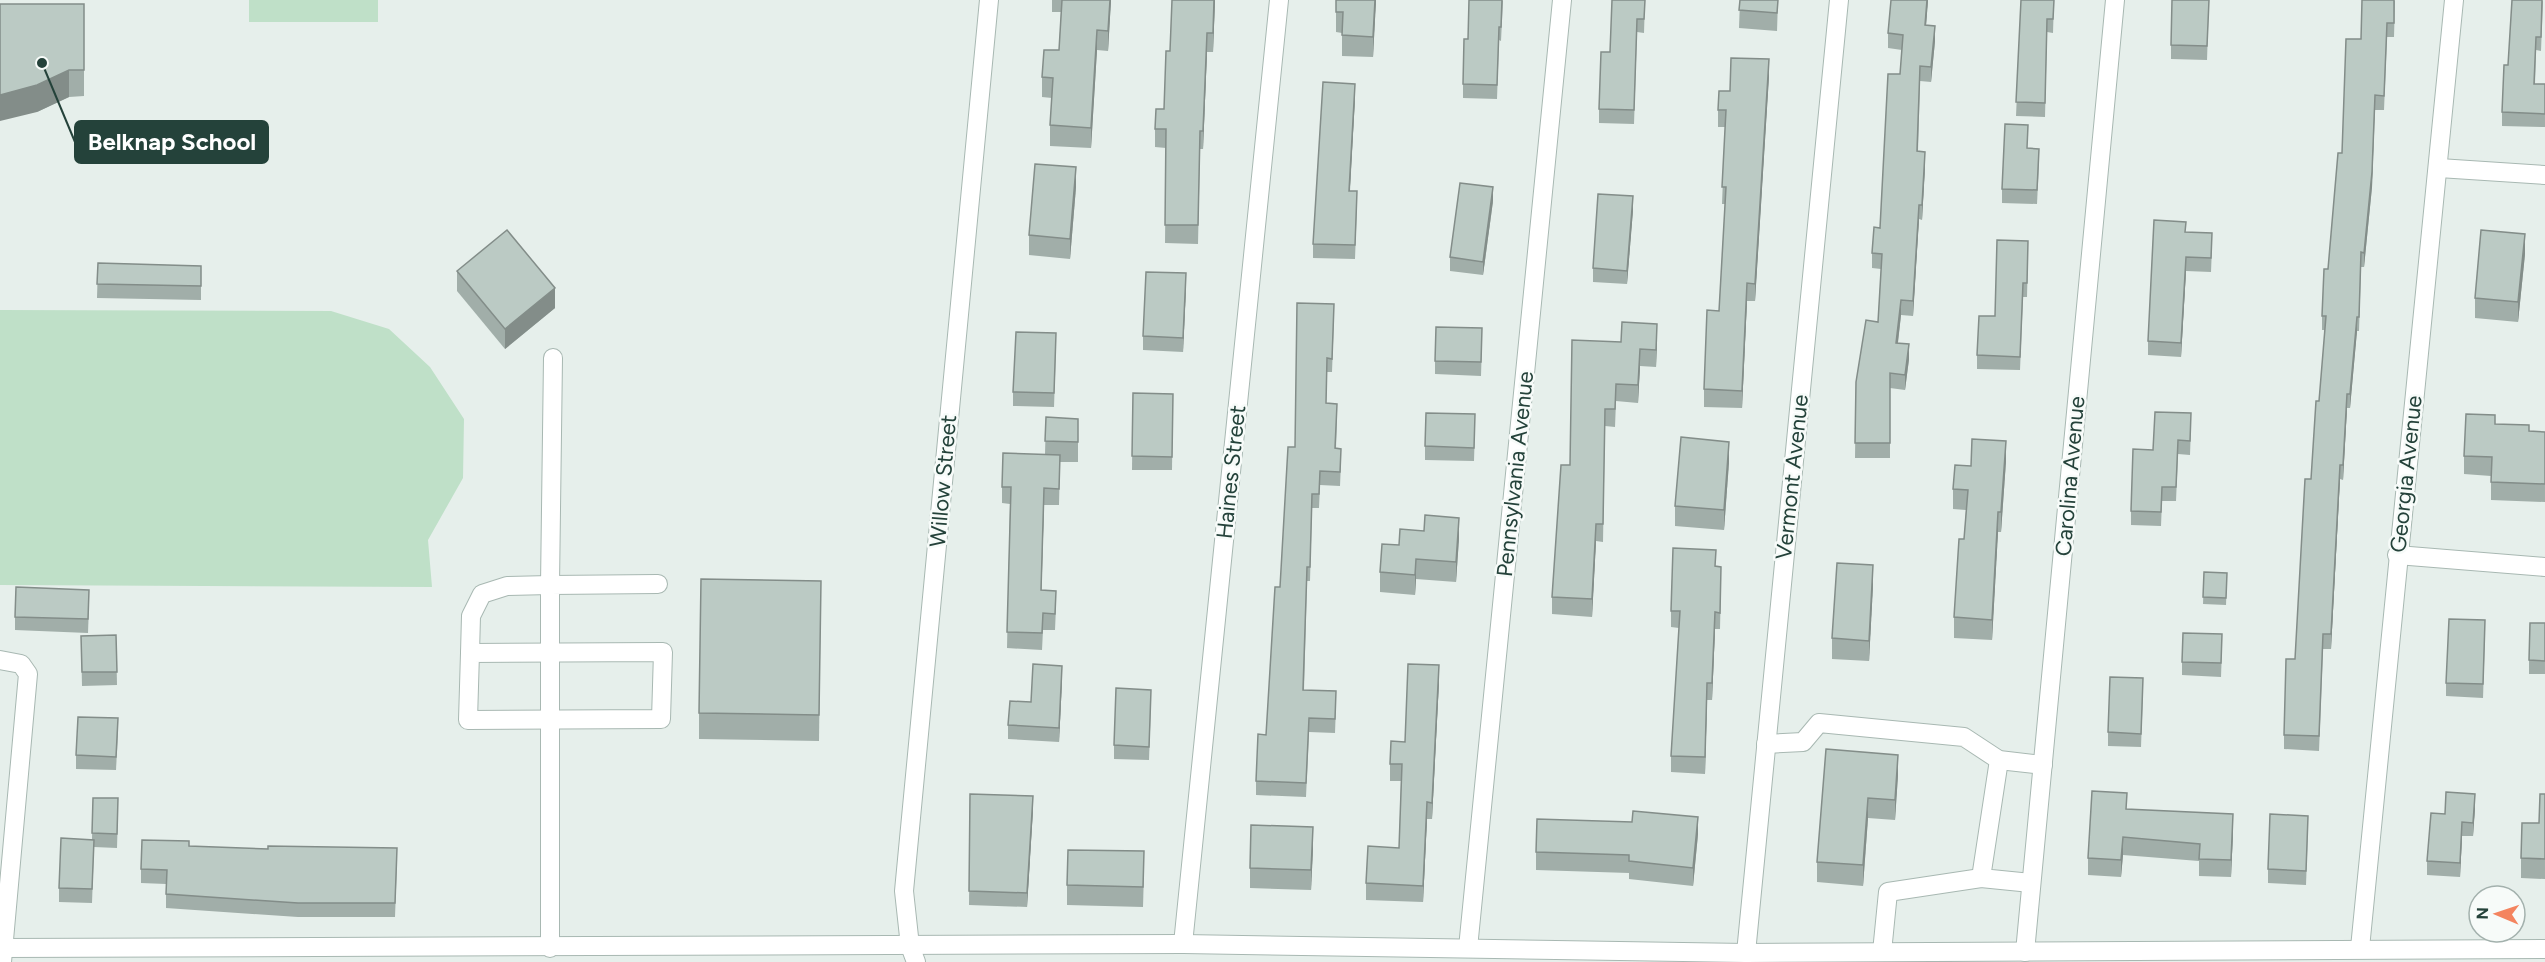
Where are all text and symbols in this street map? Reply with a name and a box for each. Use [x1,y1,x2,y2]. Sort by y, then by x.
callout: Belknap School [75,121,268,163]
text: Belknap School [88,127,256,156]
street label: Pennsylvania Avenue [1491,370,1539,578]
street label: Vermont Avenue [1770,393,1814,561]
street label: Georgia Avenue [2384,394,2428,554]
street label: Carolina Avenue [2050,395,2090,557]
street label: Haines Street [1211,404,1251,540]
street label: Willow Street [924,414,962,548]
north arrow [2467,884,2527,944]
text: N [2473,907,2492,920]

